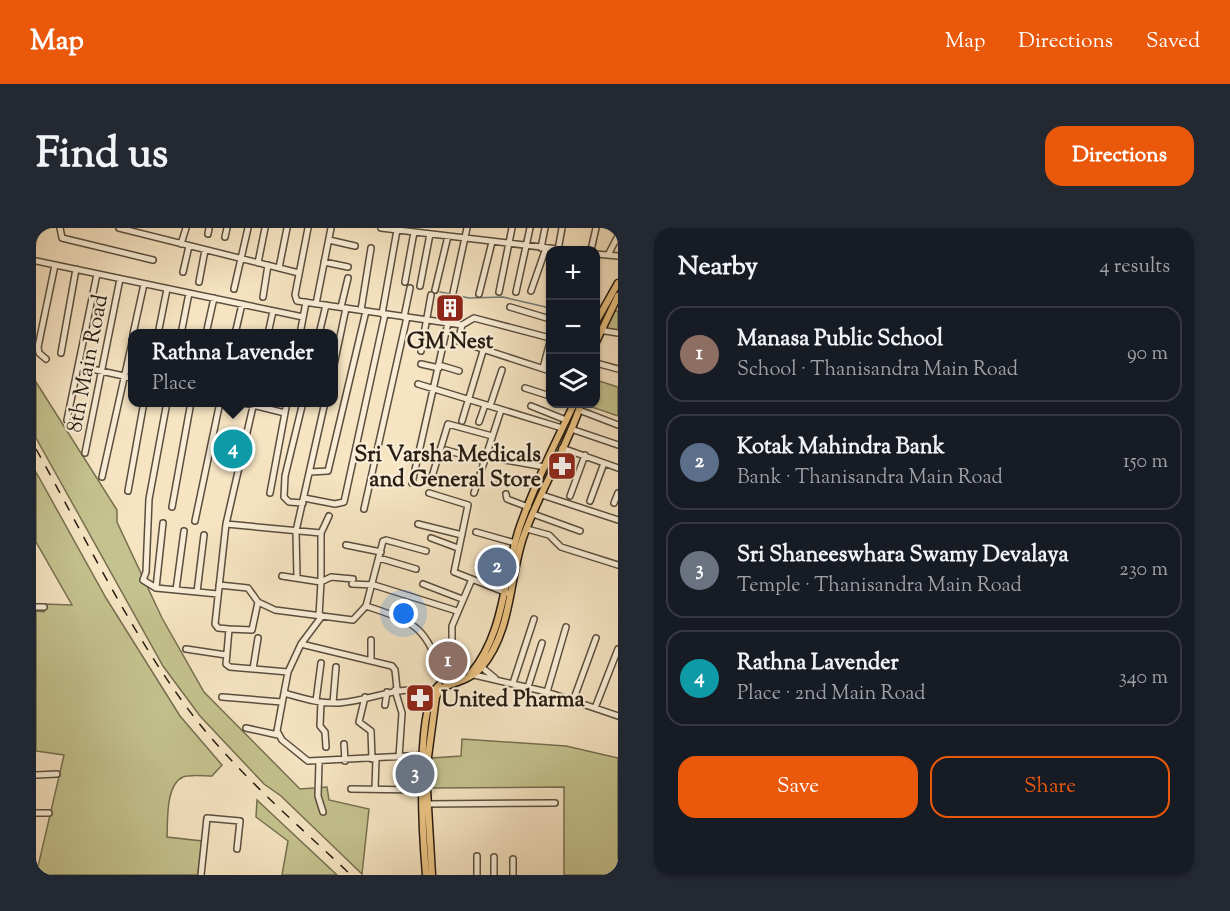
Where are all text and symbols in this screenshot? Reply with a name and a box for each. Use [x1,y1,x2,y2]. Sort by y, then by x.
text: Map [30,22,84,62]
text: Map [945,27,985,57]
text: Directions [1018,27,1113,57]
text: Saved [1146,27,1200,57]
text: Find us [36,126,168,186]
button: Directions [1045,126,1194,186]
map controls [546,246,600,408]
button: + [546,246,600,300]
text: Nearby [678,249,758,286]
text: 4 results [1099,253,1170,282]
street label: 8th Main Road [60,292,118,435]
building icon: GM Nest [434,292,466,324]
button: − [546,300,600,354]
text: Manasa Public School [737,324,943,356]
place label: GM Nest [407,327,494,359]
popup [128,329,338,407]
text: Rathna Lavender [152,338,314,370]
text: 1 [696,340,703,369]
text: 90 m [1127,340,1168,369]
button: layers [546,354,600,408]
text: School · Thanisandra Main Road [737,356,1018,385]
text: Place [152,370,196,399]
pin: 4 [214,426,252,472]
text: Kotak Mahindra Bank [737,432,945,464]
place label: Sri Varsha Medicals and General Store [354,440,541,497]
text: 2 [695,448,704,477]
text: 150 m [1123,448,1168,477]
pharmacy icon: Sri Varsha Medicals and General Store [546,450,578,482]
text: Bank · Thanisandra Main Road [737,464,1003,493]
text: Sri Shaneeswhara Swamy Devalaya [737,540,1069,572]
pin: 2 [478,544,516,590]
text: 3 [695,556,704,585]
text: 230 m [1119,556,1168,585]
text: Temple · Thanisandra Main Road [737,572,1022,601]
your location [389,599,418,628]
pin: 1 [428,638,468,684]
text: Rathna Lavender [737,648,899,680]
text: 4 [694,664,705,693]
text: 340 m [1119,664,1168,693]
text: Place · 2nd Main Road [737,680,926,709]
pharmacy icon: United Pharma [404,682,436,714]
place label: United Pharma [441,685,586,717]
pin: 3 [396,752,434,796]
button: Save [678,756,918,818]
button: Share [930,756,1170,818]

